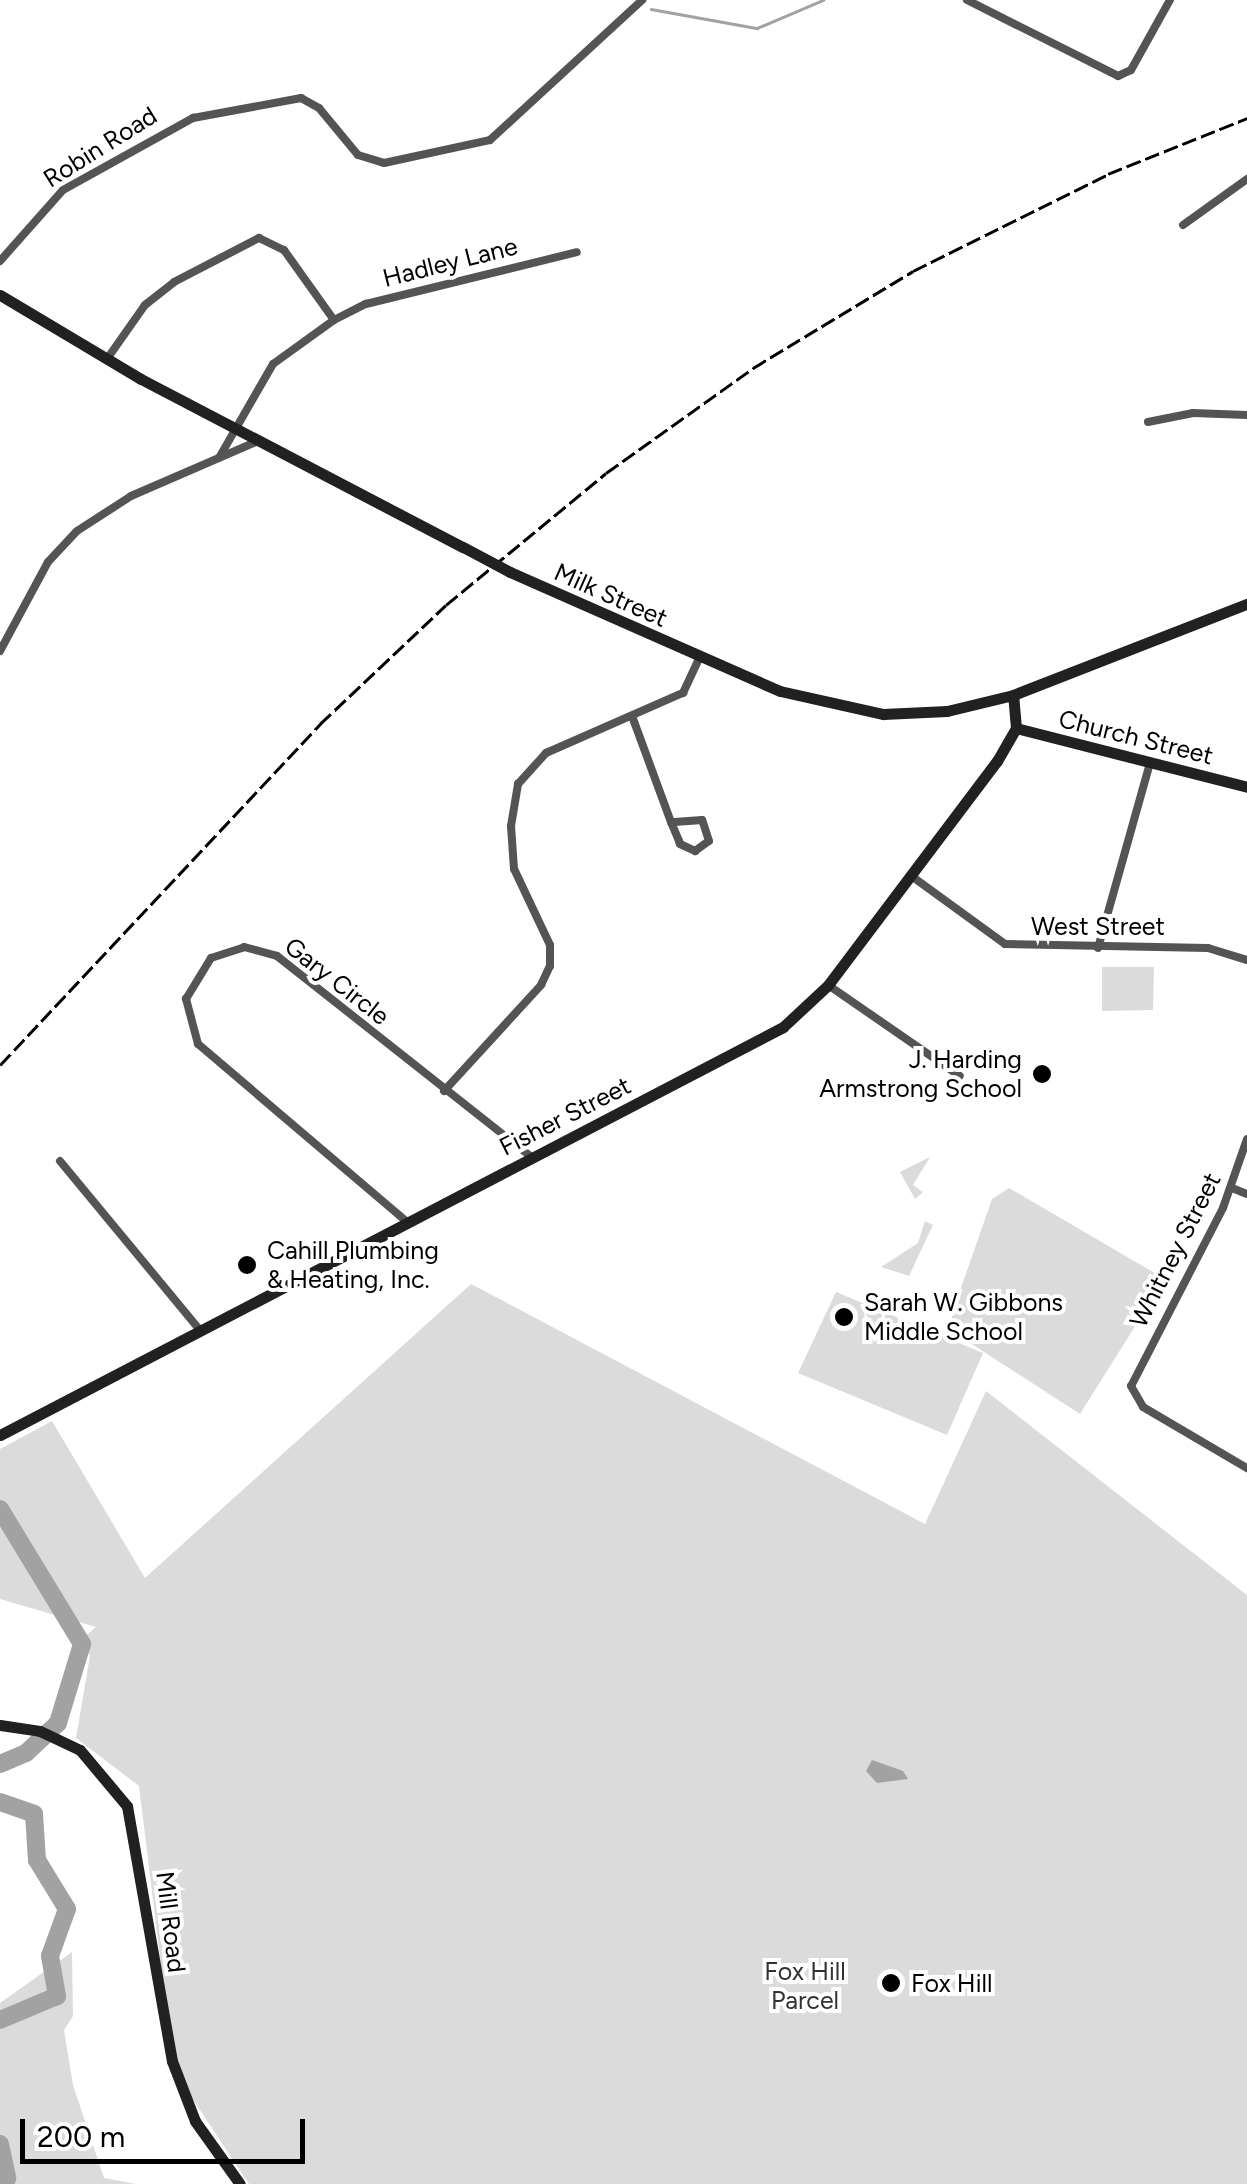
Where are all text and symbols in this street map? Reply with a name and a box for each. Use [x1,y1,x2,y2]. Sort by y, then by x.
street label: Robin Road [38,100,162,194]
street label: Hadley Lane [380,231,520,293]
street label: Milk Street [550,557,672,633]
street label: Church Street [1056,703,1216,771]
street label: West Street [1031,911,1165,941]
street label: Gary Circle [279,931,395,1031]
place label: J. Harding Armstrong School [819,1045,1022,1104]
marker: J. Harding Armstrong School [1031,1063,1053,1085]
street label: Fisher Street [494,1070,636,1162]
street label: Whitney Street [1123,1168,1227,1332]
place label: Cahill Plumbing & Heating, Inc. [267,1236,439,1295]
marker: Cahill Plumbing & Heating, Inc. [236,1254,258,1276]
place label: Sarah W. Gibbons Middle School [864,1288,1063,1347]
marker: Sarah W. Gibbons Middle School [833,1306,855,1328]
street label: Mill Road [150,1870,192,1974]
park label: Fox Hill Parcel [764,1957,846,2016]
place label: Fox Hill [911,1968,992,1998]
marker: Fox Hill [880,1972,902,1994]
scale bar [25,2099,310,2161]
text: 200 m [37,2118,125,2155]

